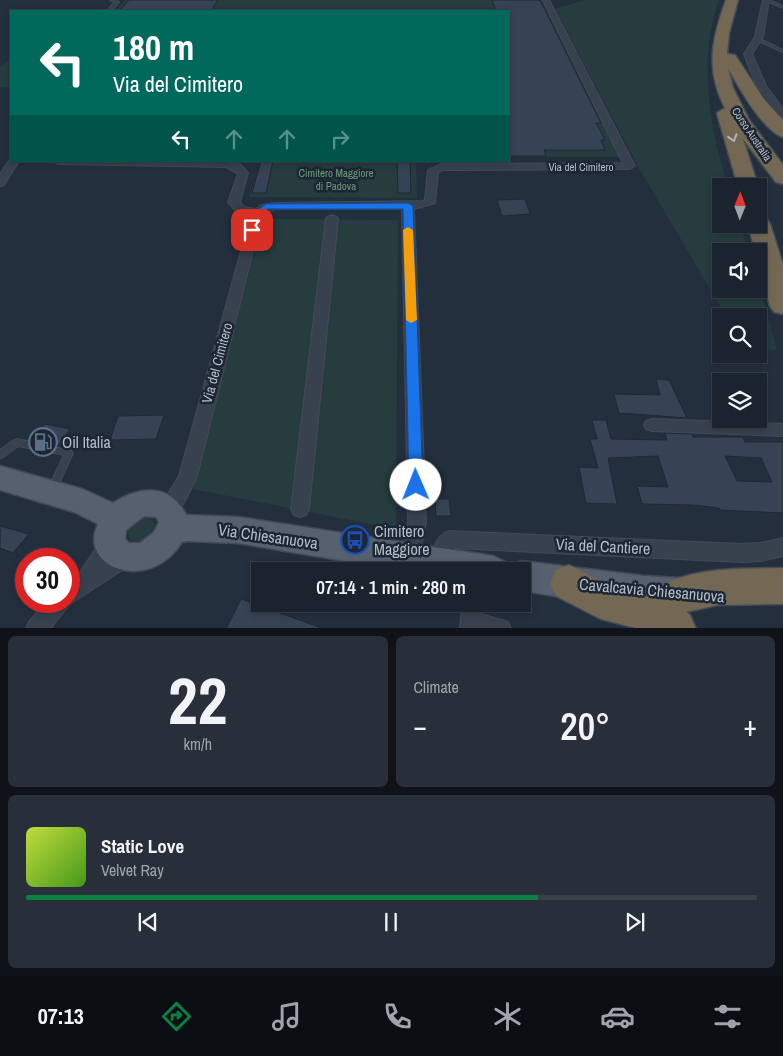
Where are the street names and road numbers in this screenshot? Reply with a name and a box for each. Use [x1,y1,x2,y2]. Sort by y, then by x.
street label: Corso Australia [729,105,775,163]
street label: Via del Cimitero [548,160,614,174]
street label: Via del Cimitero [198,321,236,405]
street label: Via Chiesanuova [217,518,320,554]
street label: Via del Cantiere [555,533,651,559]
street label: Cavalcavia Chiesanuova [578,573,726,607]

